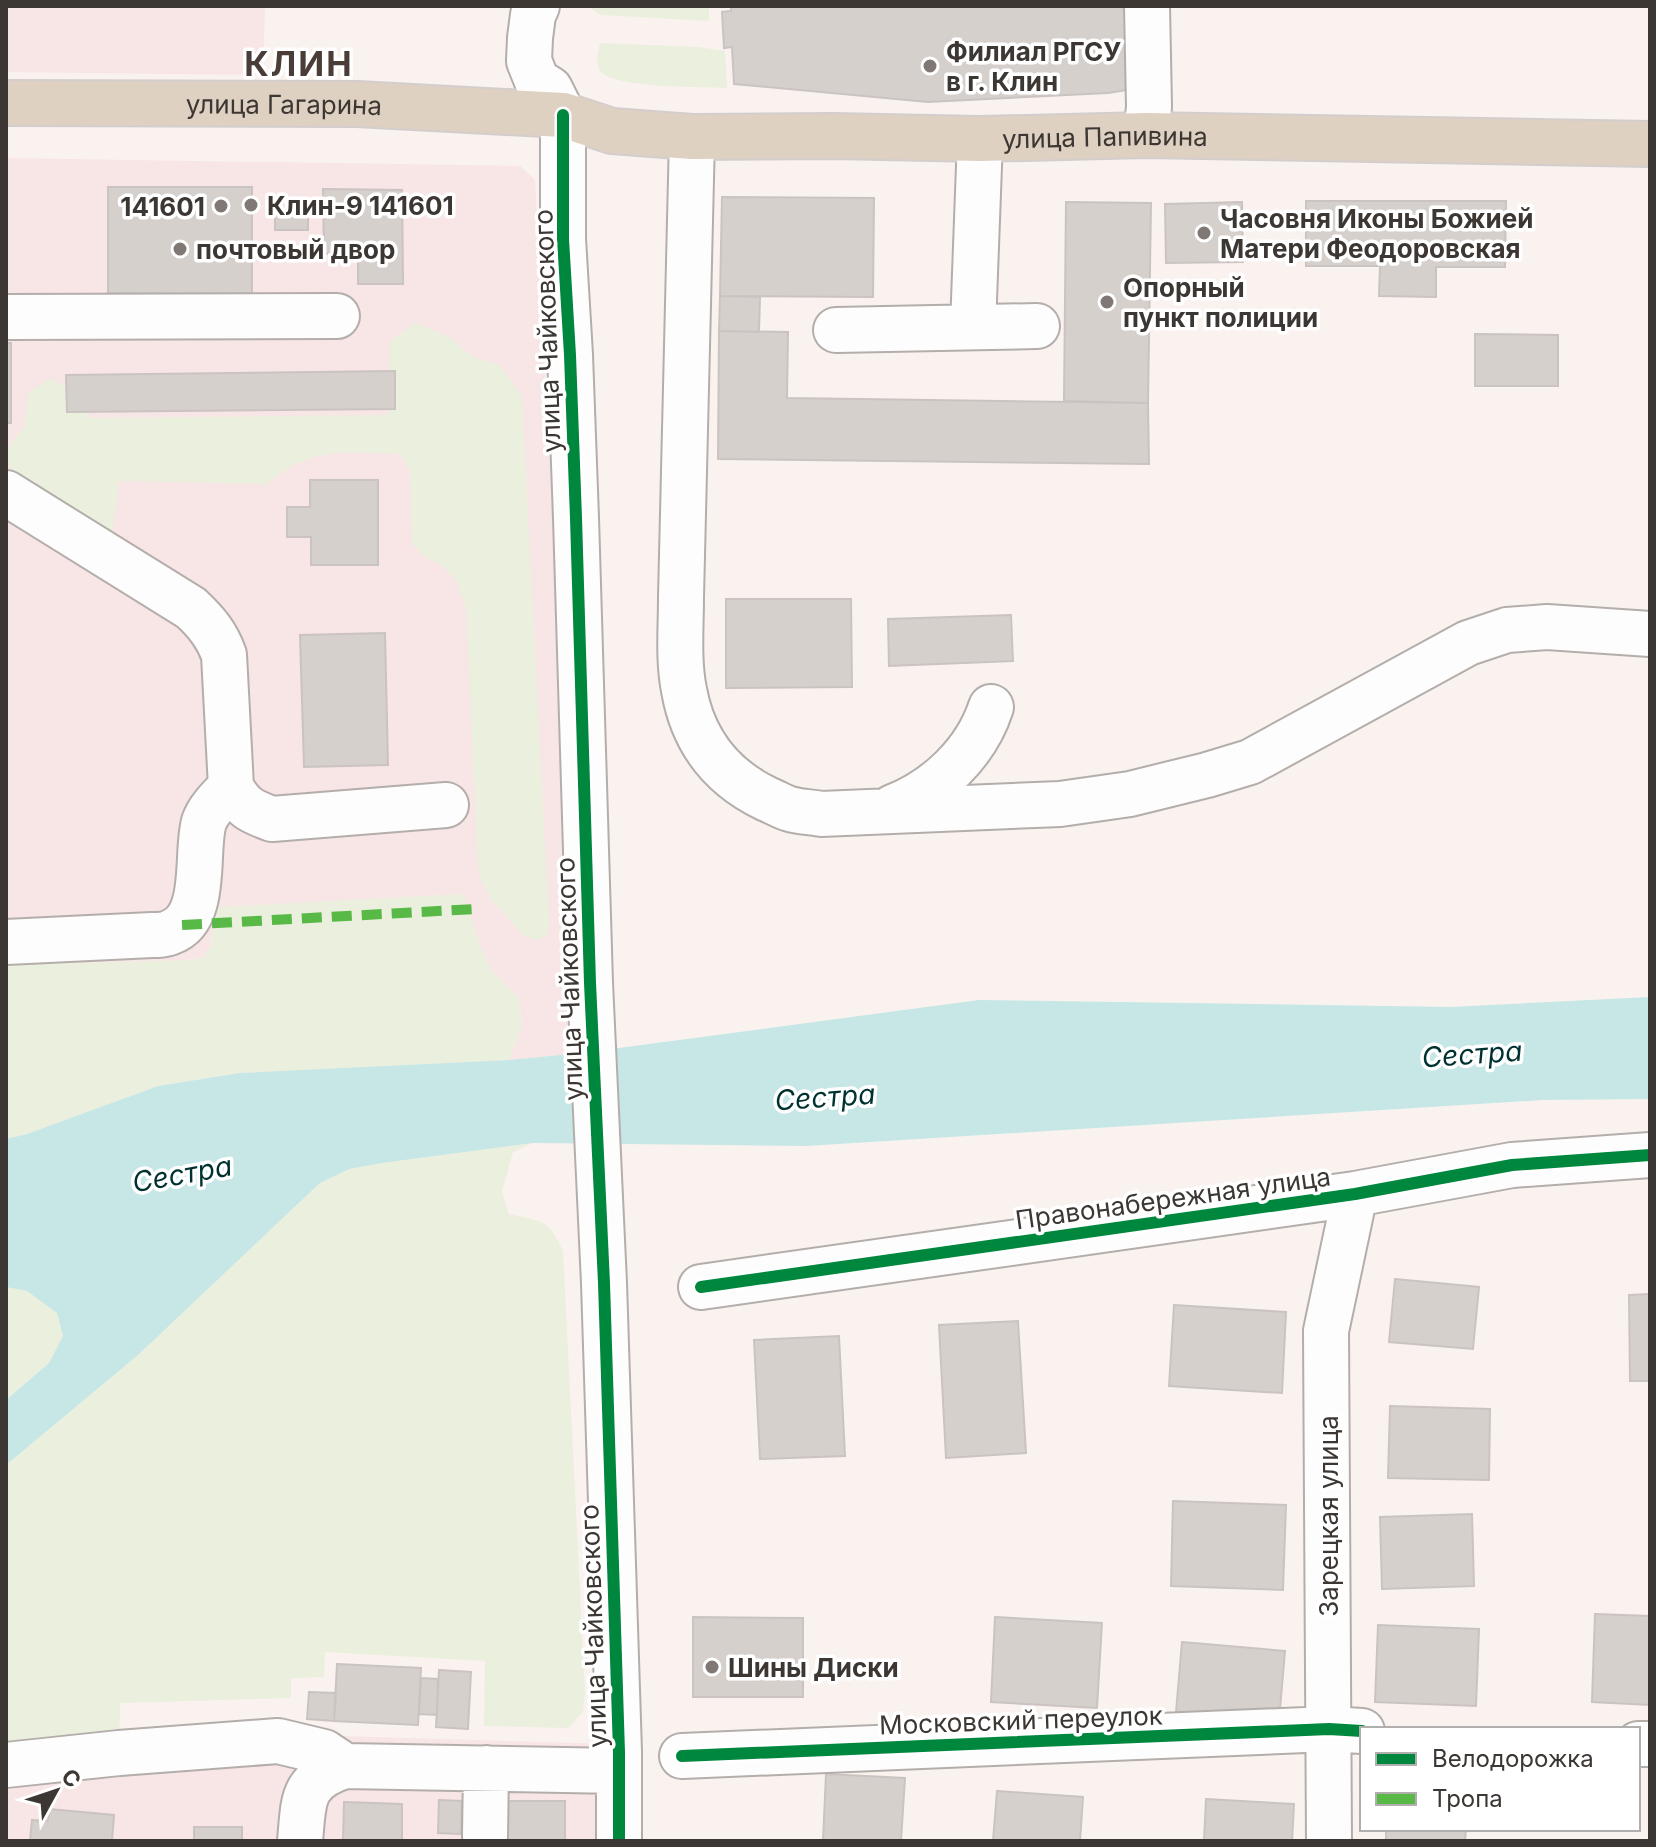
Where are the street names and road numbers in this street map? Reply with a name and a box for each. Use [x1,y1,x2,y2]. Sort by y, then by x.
street label: улица Гагарина [186,88,383,121]
street label: улица Папивина [1002,119,1208,154]
street label: улица Чайковского [527,209,567,453]
street label: улица Чайковского [549,857,589,1101]
street label: Правонабережная улица [1013,1161,1333,1235]
street label: Зарецкая улица [1313,1415,1344,1617]
street label: улица Чайковского [573,1504,613,1748]
street label: Московский переулок [879,1700,1163,1740]

